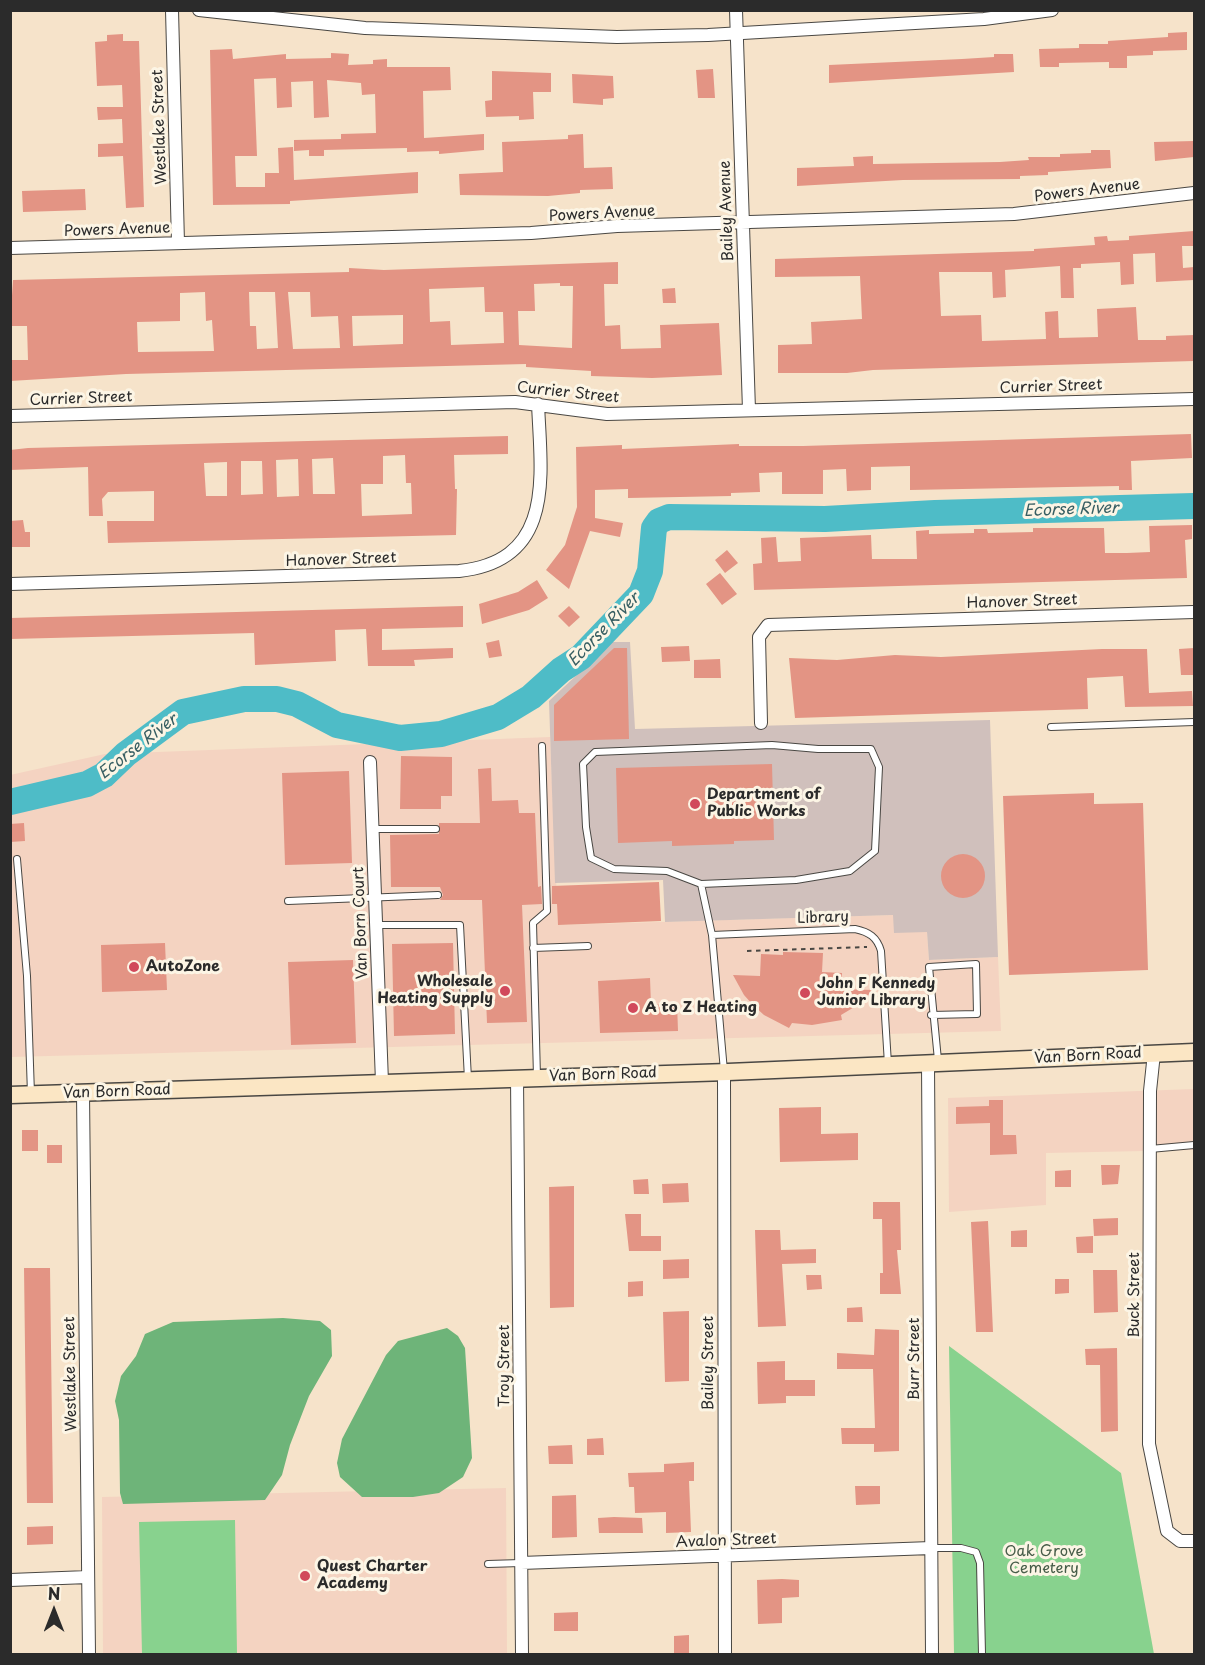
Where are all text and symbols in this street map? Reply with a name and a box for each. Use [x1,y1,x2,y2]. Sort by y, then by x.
street label: Westlake Street [149,69,171,185]
street label: Bailey Avenue [716,160,738,262]
street label: Powers Avenue [1033,176,1141,206]
street label: Powers Avenue [548,202,656,226]
street label: Powers Avenue [63,219,171,241]
street label: Currier Street [999,376,1103,398]
street label: Currier Street [516,379,620,407]
street label: Currier Street [29,388,133,410]
water label: Ecorse River [1024,499,1118,521]
street label: Hanover Street [285,549,397,571]
water label: Ecorse River [564,589,644,671]
street label: Hanover Street [966,591,1078,613]
water label: Ecorse River [95,710,181,784]
place label: Department of Public Works [707,786,821,821]
marker: Department of Public Works [688,797,702,811]
street label: Van Born Court [350,866,372,980]
street label: Library [797,908,849,928]
place label: AutoZone [146,958,220,976]
marker: AutoZone [127,960,141,974]
place label: Wholesale Heating Supply [377,973,493,1008]
place label: John F Kennedy Junior Library [817,975,935,1010]
marker: Wholesale Heating Supply [498,984,512,998]
marker: John F Kennedy Junior Library [798,986,812,1000]
place label: A to Z Heating [645,999,757,1017]
marker: A to Z Heating [626,1001,640,1015]
street label: Van Born Road [1034,1044,1142,1068]
street label: Van Born Road [549,1064,657,1086]
street label: Van Born Road [63,1081,171,1103]
street label: Buck Street [1126,1252,1144,1338]
street label: Westlake Street [61,1316,81,1432]
street label: Bailey Street [700,1316,718,1410]
street label: Burr Street [906,1318,924,1400]
street label: Troy Street [496,1325,514,1407]
street label: Avalon Street [675,1530,777,1552]
park label: Oak Grove Cemetery [1005,1543,1083,1578]
place label: Quest Charter Academy [317,1558,427,1593]
marker: Quest Charter Academy [298,1569,312,1583]
north arrow [24,1581,84,1641]
text: N [48,1581,60,1605]

